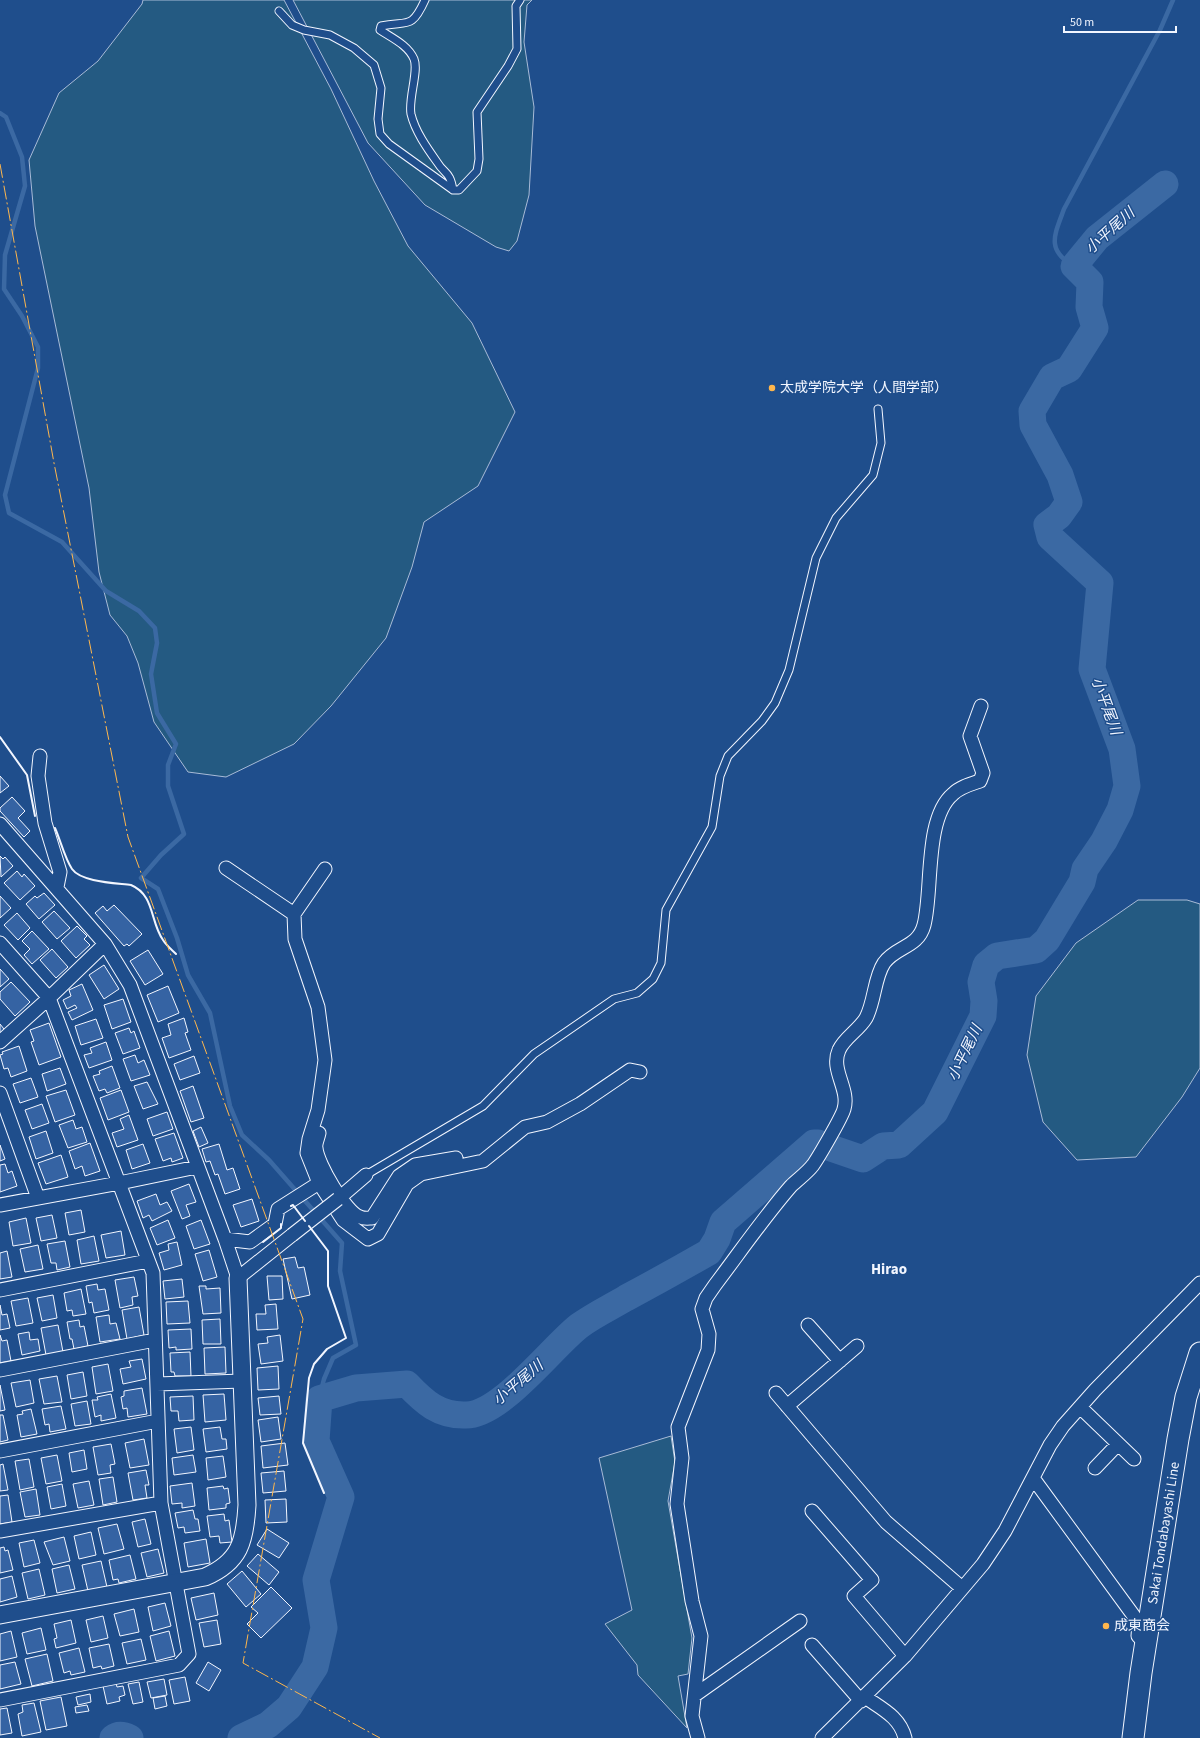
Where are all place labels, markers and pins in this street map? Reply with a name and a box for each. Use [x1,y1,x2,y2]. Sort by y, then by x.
place label: 太成学院大学（人間学部） [780,378,948,398]
marker: 太成学院大学（人間学部） [767,383,777,393]
place label: 成東商会 [1114,1616,1170,1636]
marker: 成東商会 [1101,1621,1111,1631]

